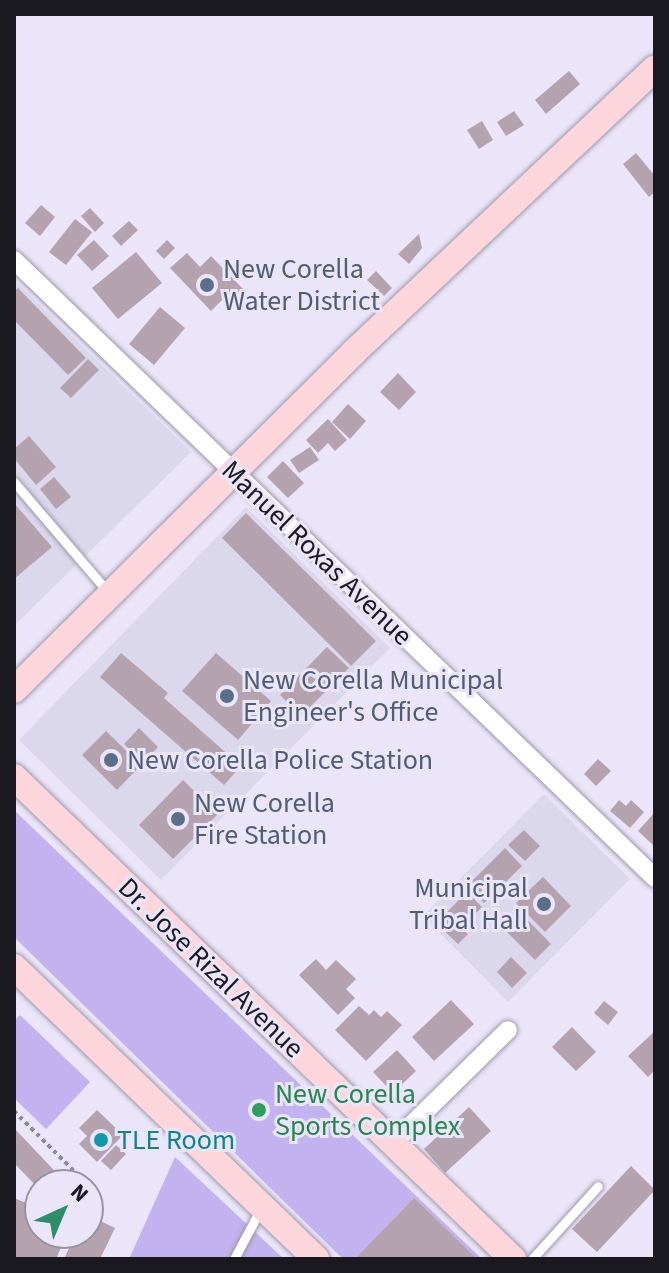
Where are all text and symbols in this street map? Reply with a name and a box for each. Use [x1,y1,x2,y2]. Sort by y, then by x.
place label: New Corella Water District [223,252,380,318]
marker: New Corella Water District [198,276,216,294]
street label: Manuel Roxas Avenue [215,453,419,653]
place label: New Corella Municipal Engineer's Office [243,663,503,729]
marker: New Corella Municipal Engineer's Office [218,687,236,705]
place label: New Corella Police Station [127,743,433,777]
marker: New Corella Police Station [102,751,120,769]
place label: New Corella Fire Station [194,786,335,852]
marker: New Corella Fire Station [169,810,187,828]
street label: Dr. Jose Rizal Avenue [111,871,311,1065]
place label: Municipal Tribal Hall [409,871,528,937]
marker: Municipal Tribal Hall [535,895,553,913]
place label: New Corella Sports Complex [275,1077,460,1143]
marker: New Corella Sports Complex [250,1101,268,1119]
place label: TLE Room [117,1123,235,1157]
marker: TLE Room [92,1131,110,1149]
north arrow [24,1169,104,1249]
text: N [63,1177,96,1210]

